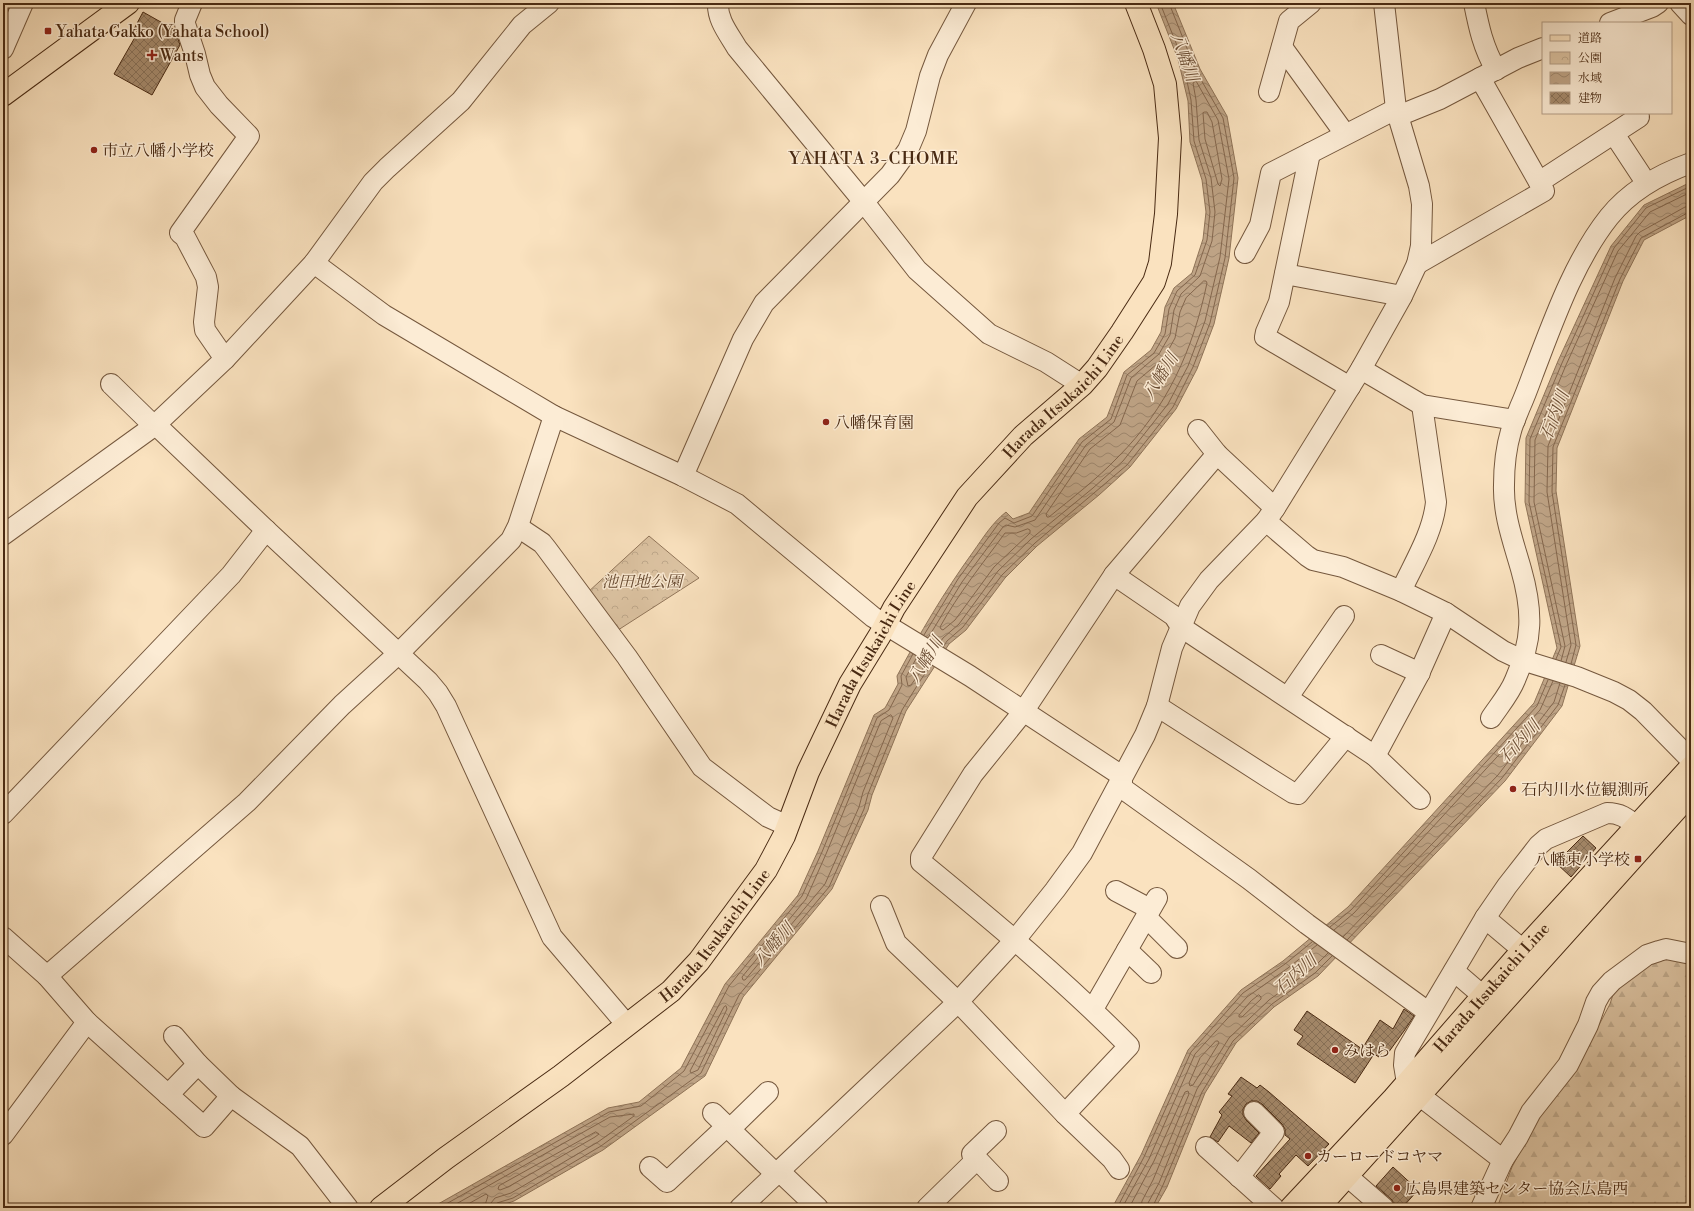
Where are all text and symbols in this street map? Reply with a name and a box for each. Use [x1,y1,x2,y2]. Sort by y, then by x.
place label: Yahata Gakko (Yahata School) [55,22,269,42]
legend [1542,22,1672,114]
marker: Yahata Gakko (Yahata School) [43,26,53,36]
water label: 八幡川 [1165,30,1204,87]
text: 道路 [1578,31,1602,46]
place label: Wants [159,46,204,66]
marker: Wants [147,50,157,60]
text: 公園 [1578,51,1602,66]
text: 水域 [1578,71,1602,86]
text: 建物 [1578,91,1602,106]
place label: 市立八幡小学校 [102,141,214,161]
marker: 市立八幡小学校 [89,145,99,155]
district label: YAHATA 3-CHOME [788,148,959,170]
street label: Harada Itsukaichi Line [999,331,1128,463]
water label: 八幡川 [1138,347,1185,404]
water label: 石内川 [1536,386,1575,443]
place label: 八幡保育園 [834,413,914,433]
marker: 八幡保育園 [821,417,831,427]
park label: 池田地公園 [602,572,685,592]
street label: Harada Itsukaichi Line [822,577,921,731]
water label: 八幡川 [903,631,949,688]
water label: 石内川 [1494,714,1547,768]
place label: 石内川水位観測所 [1521,780,1649,800]
marker: 石内川水位観測所 [1508,784,1518,794]
place label: 八幡東小学校 [1534,850,1630,870]
marker: 八幡東小学校 [1633,854,1643,864]
street label: Harada Itsukaichi Line [656,865,775,1007]
water label: 八幡川 [749,917,800,971]
street label: Harada Itsukaichi Line [1429,919,1554,1057]
water label: 石内川 [1269,948,1323,1000]
place label: みはら [1343,1041,1391,1061]
marker: みはら [1330,1045,1340,1055]
place label: カーロードコヤマ [1316,1147,1443,1167]
marker: カーロードコヤマ [1303,1151,1313,1161]
place label: 広島県建築センター協会広島西 [1405,1179,1628,1199]
marker: 広島県建築センター協会広島西 [1392,1183,1402,1193]

